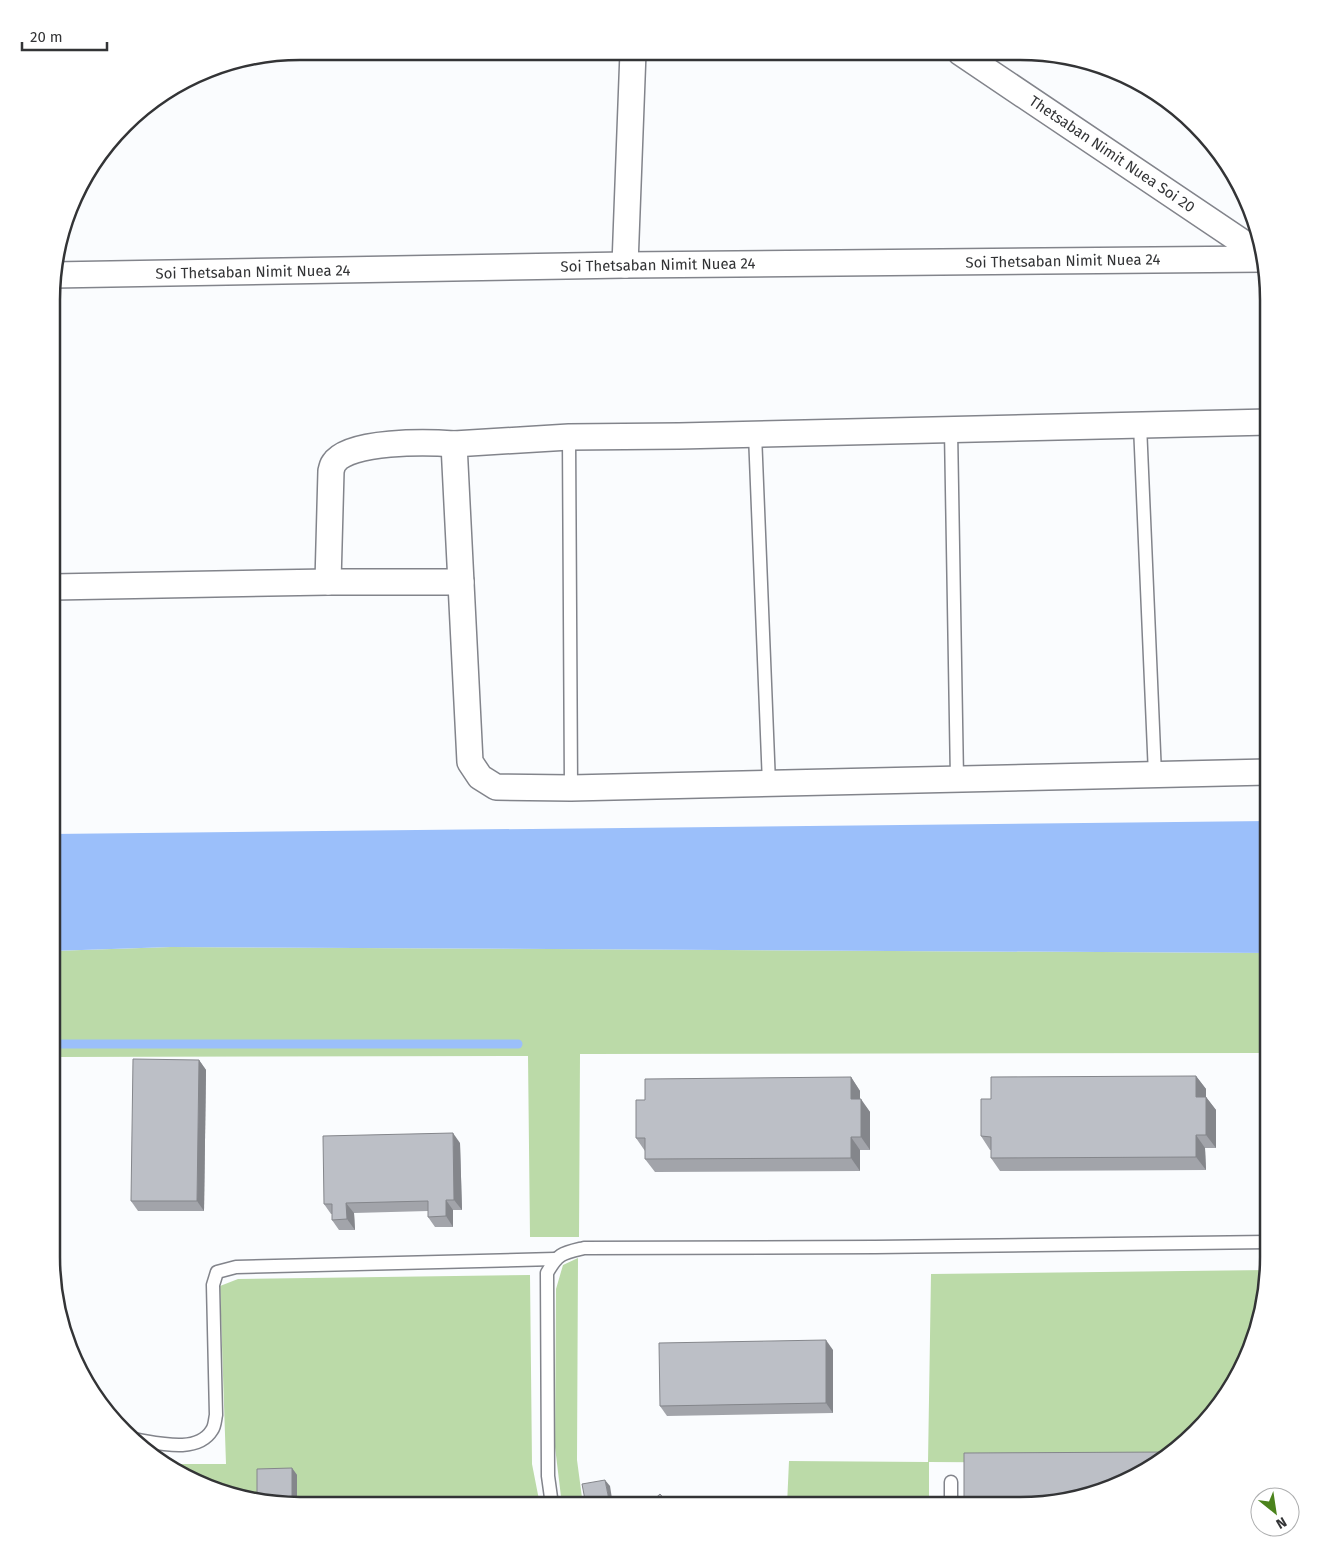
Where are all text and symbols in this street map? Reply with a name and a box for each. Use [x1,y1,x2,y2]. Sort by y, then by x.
scale bar [22,20,108,52]
text: 20 m [30,28,63,46]
street label: Thetsaban Nimit Nuea Soi 20 [1026,92,1198,216]
street label: Soi Thetsaban Nimit Nuea 24 [965,250,1161,272]
street label: Soi Thetsaban Nimit Nuea 24 [560,254,756,276]
street label: Soi Thetsaban Nimit Nuea 24 [155,261,351,283]
north arrow [1250,1487,1300,1537]
text: N [1273,1513,1290,1533]

